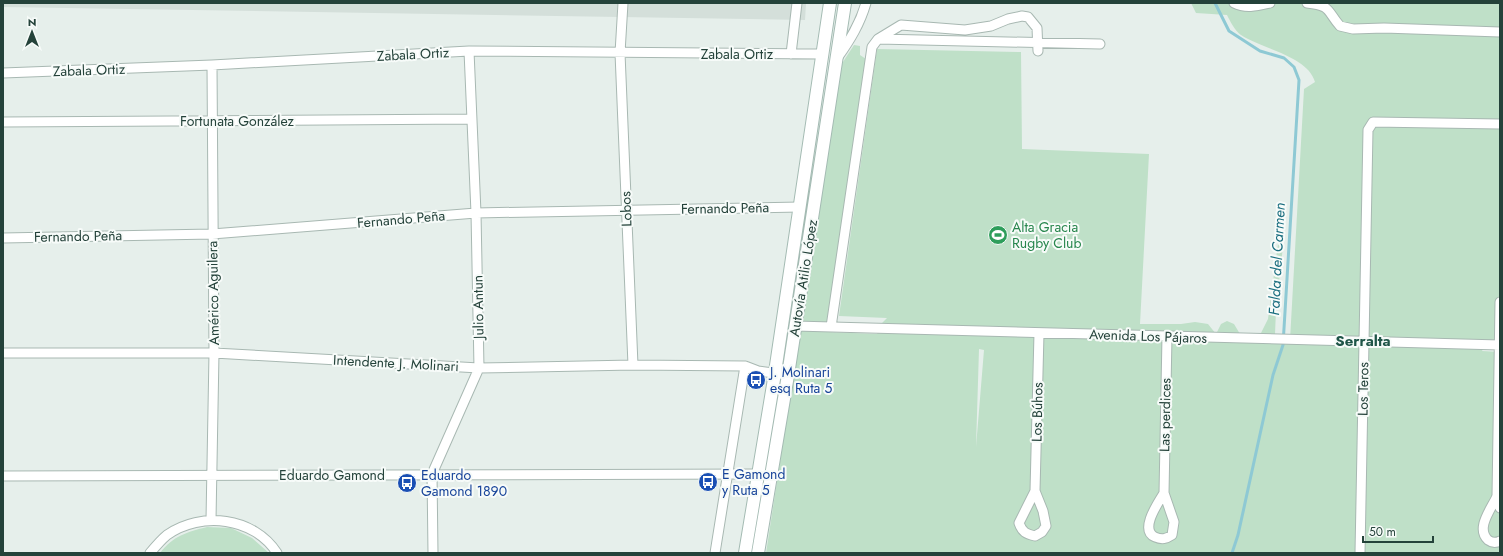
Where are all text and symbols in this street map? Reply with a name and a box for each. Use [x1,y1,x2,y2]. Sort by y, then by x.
north arrow [12,12,52,52]
text: N [28,14,36,30]
street label: Zabala Ortiz [376,42,450,66]
street label: Zabala Ortiz [701,44,774,64]
street label: Zabala Ortiz [52,59,126,81]
street label: Fortunata González [180,111,294,131]
street label: Lobos [615,191,637,227]
street label: Fernando Peña [681,197,769,219]
water label: Falda del Carmen [1263,202,1291,316]
street label: Fernando Peña [356,205,446,233]
place label: Alta Gracia Rugby Club [1012,217,1081,253]
street label: Autovía Atilio López [784,218,822,338]
sports icon: Alta Gracia Rugby Club [987,224,1009,246]
street label: Fernando Peña [34,225,122,247]
street label: Américo Aguilera [202,241,224,345]
street label: Julio Antun [467,275,489,341]
street label: Avenida Los Pájaros [1089,324,1208,348]
district label: Serralta [1335,330,1391,352]
street label: Intendente J. Molinari [332,350,460,376]
street label: Los Teros [1353,361,1373,416]
place label: J. Molinari esq Ruta 5 [768,362,833,398]
bus stop icon: J. Molinari esq Ruta 5 [745,369,767,391]
street label: Las perdices [1154,377,1176,452]
street label: Los Búhos [1026,382,1048,442]
place label: E Gamond y Ruta 5 [722,464,785,500]
street label: Eduardo Gamond [279,465,385,485]
place label: Eduardo Gamond 1890 [421,465,507,501]
bus stop icon: E Gamond y Ruta 5 [697,471,719,493]
bus stop icon: Eduardo Gamond 1890 [396,472,418,494]
scale bar [1363,518,1433,544]
text: 50 m [1369,523,1396,541]

